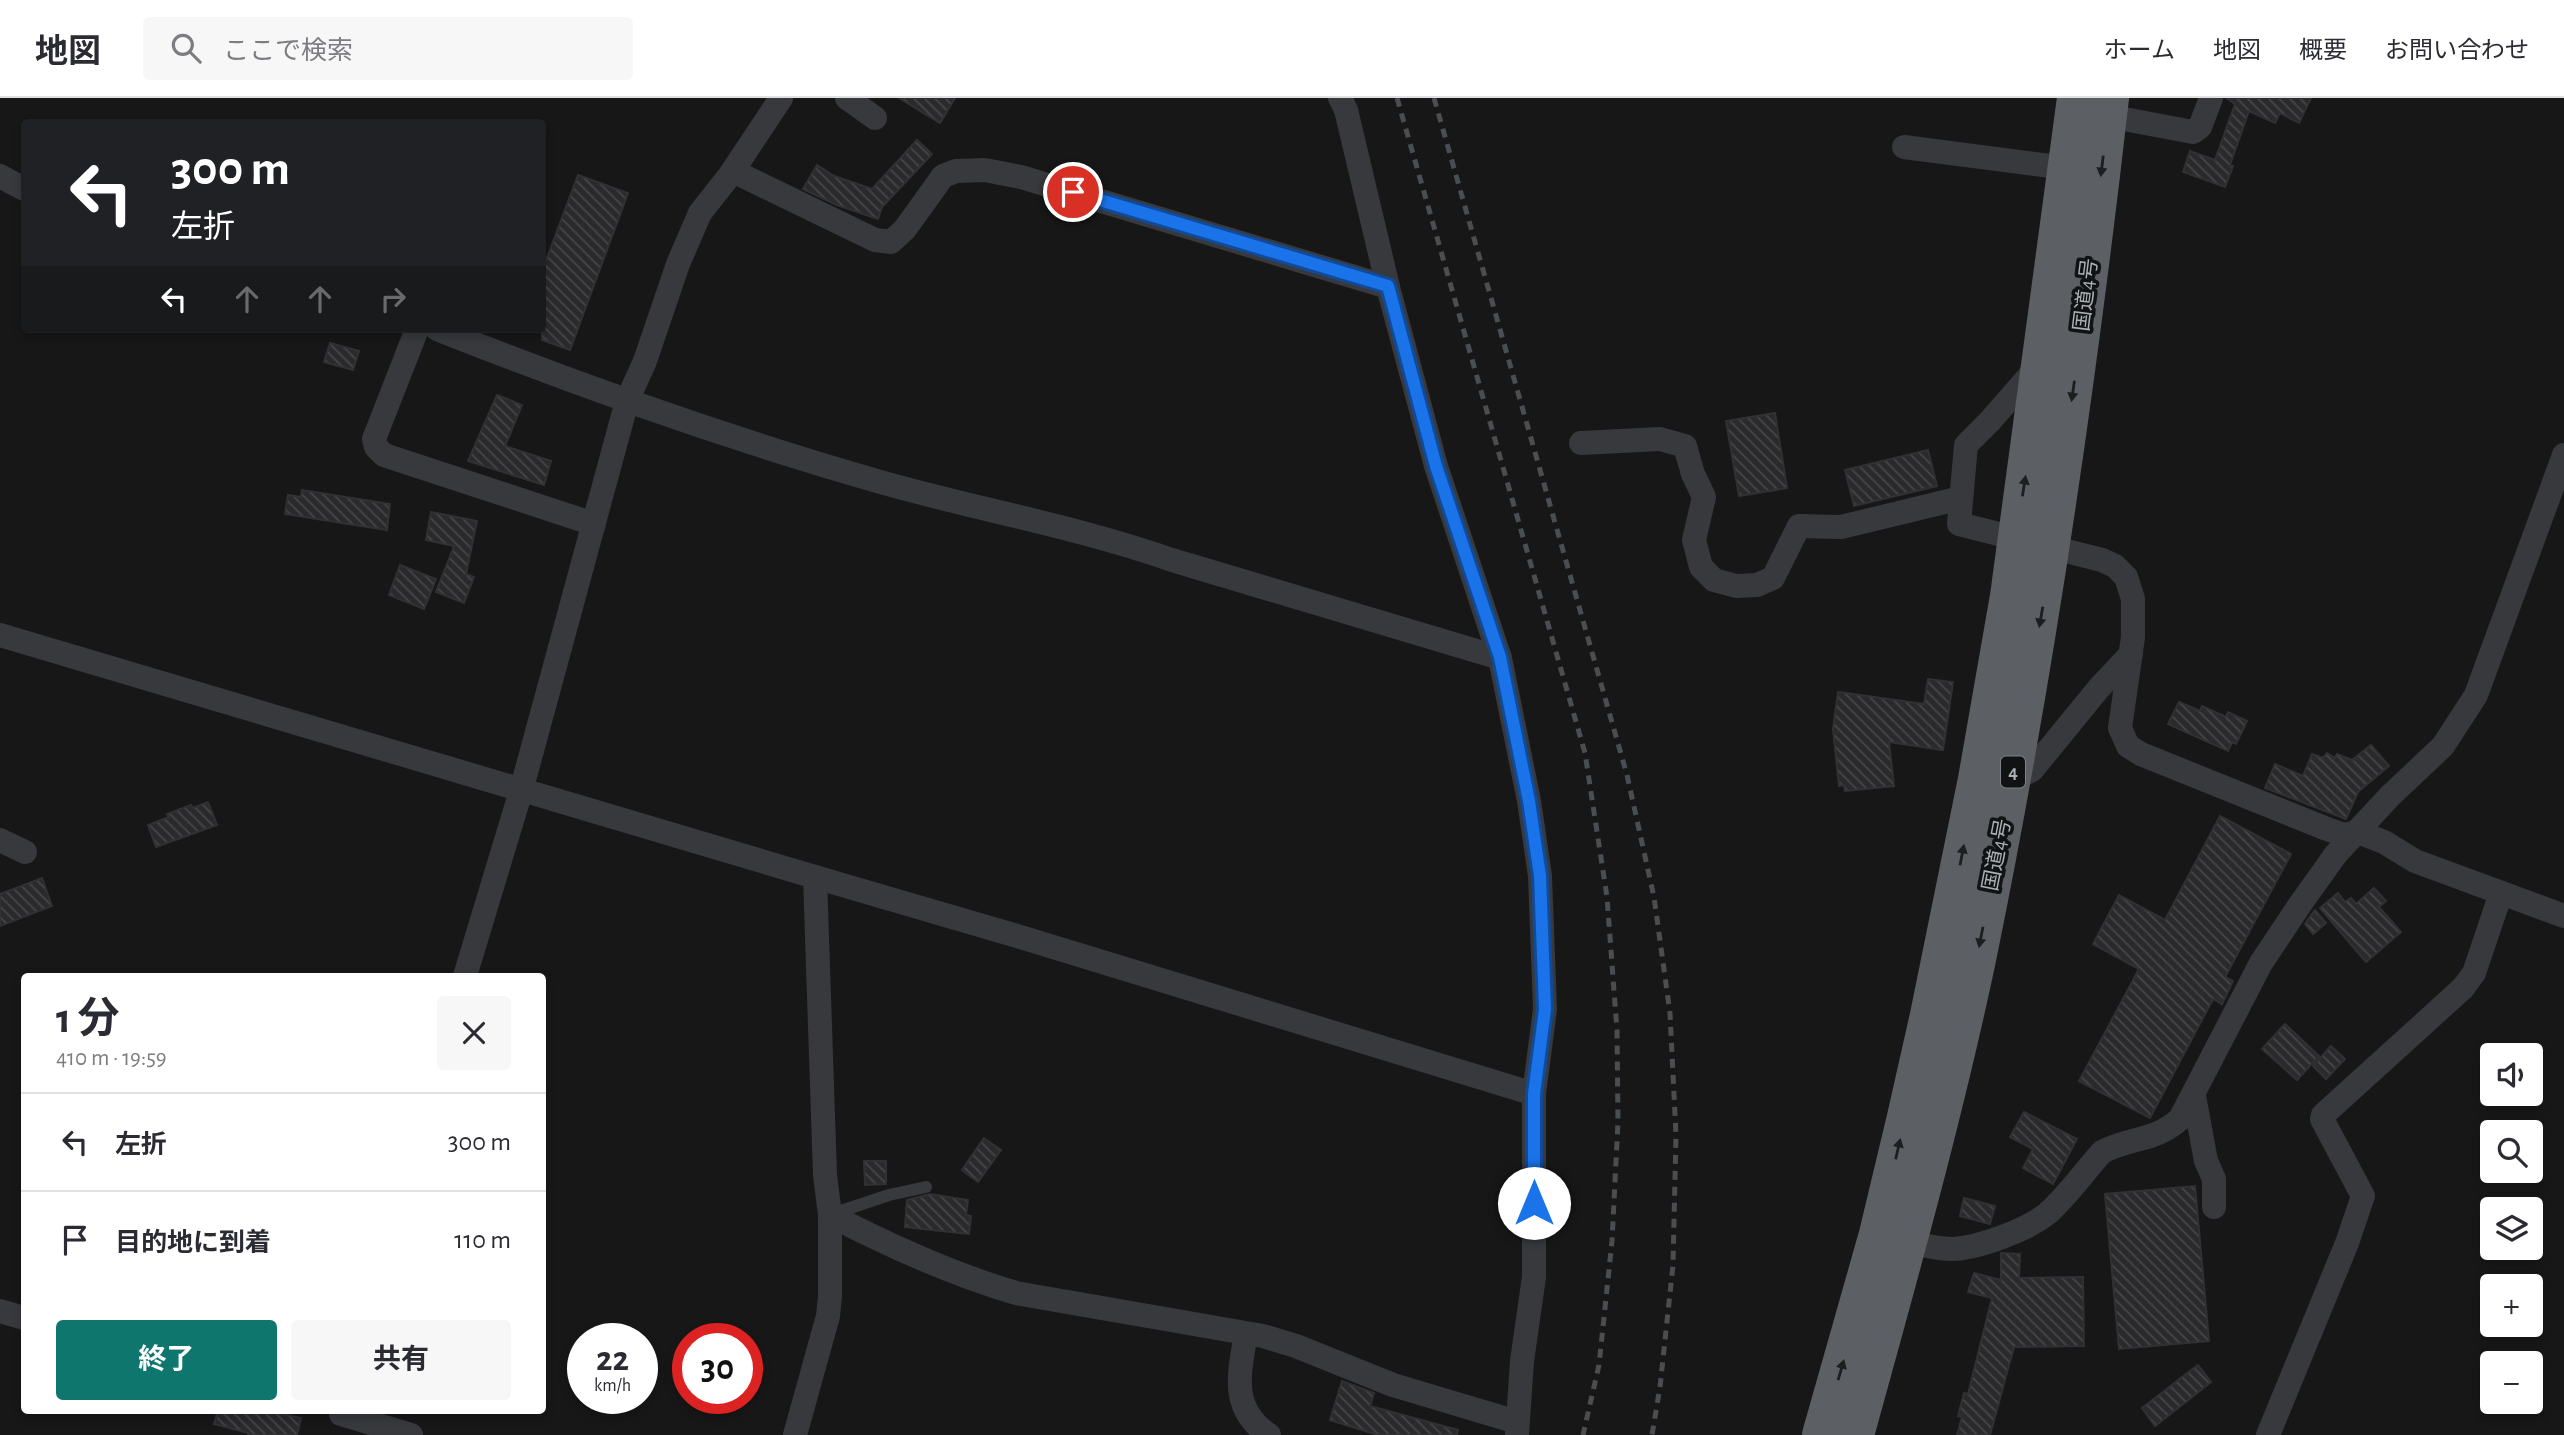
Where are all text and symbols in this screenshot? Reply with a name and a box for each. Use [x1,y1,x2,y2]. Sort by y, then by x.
search box [143,17,633,80]
icon: search [167,29,205,67]
text: 地図 [35,36,101,69]
text: ここで検索 [223,38,353,64]
text: ホーム [2104,39,2175,63]
text: 地図 [2213,39,2261,63]
text: 概要 [2299,39,2347,63]
text: お問い合わせ [2385,39,2529,63]
text: 300 m [171,145,290,194]
icon: left [56,147,147,238]
one-way arrow [2096,155,2107,177]
pin [1043,162,1103,222]
icon: arrive [1054,173,1092,211]
text: 左折 [171,211,235,243]
street label: 国道4号 [2070,257,2101,333]
icon: left [155,280,193,318]
icon: ahead [228,280,266,318]
icon: ahead [301,280,339,318]
icon: right [374,280,412,318]
one-way arrow [2068,381,2079,403]
one-way arrow [2019,475,2030,497]
one-way arrow [2035,606,2046,628]
road number: 4 [2001,757,2025,788]
street label: 国道4号 [1979,817,2014,893]
one-way arrow [1956,844,1967,866]
one-way arrow [1976,926,1987,948]
button: close [437,996,511,1070]
text: 1 分 [56,998,119,1040]
map controls [2480,1043,2543,1414]
button: sound [2480,1043,2543,1106]
text: 410 m · 19:59 [56,1047,167,1070]
button: search [2480,1120,2543,1183]
icon: left [56,1123,94,1161]
text: 300 m [448,1129,511,1155]
text: 左折 [115,1132,167,1158]
one-way arrow [1893,1138,1904,1160]
position arrow [1497,1166,1571,1240]
button: layers [2480,1197,2543,1260]
icon: arrive [56,1221,94,1259]
text: 110 m [454,1227,511,1253]
text: 目的地に到着 [115,1230,271,1256]
button: + [2480,1274,2543,1337]
button: 終了 [56,1320,277,1400]
button: 共有 [291,1320,511,1400]
speed limit sign: 30 [672,1323,763,1414]
text: 22 [596,1342,629,1377]
button: − [2480,1351,2543,1414]
one-way arrow [1836,1359,1846,1380]
text: km/h [594,1377,631,1395]

